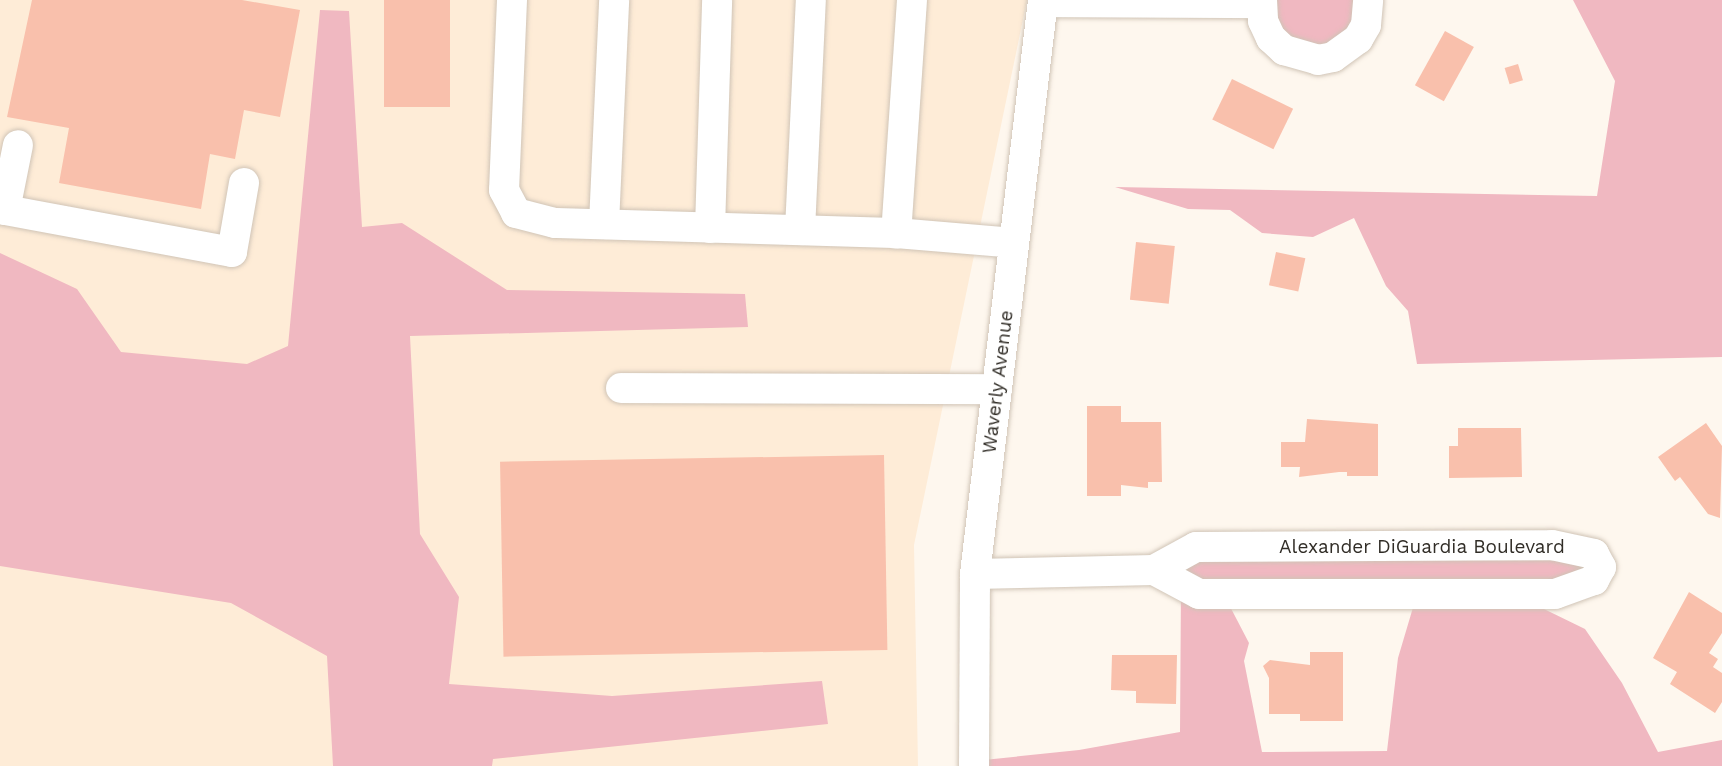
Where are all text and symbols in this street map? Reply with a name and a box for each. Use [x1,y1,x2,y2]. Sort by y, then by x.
street label: Waverly Avenue [978,308,1018,456]
street label: Alexander DiGuardia Boulevard [1279,536,1565,558]

